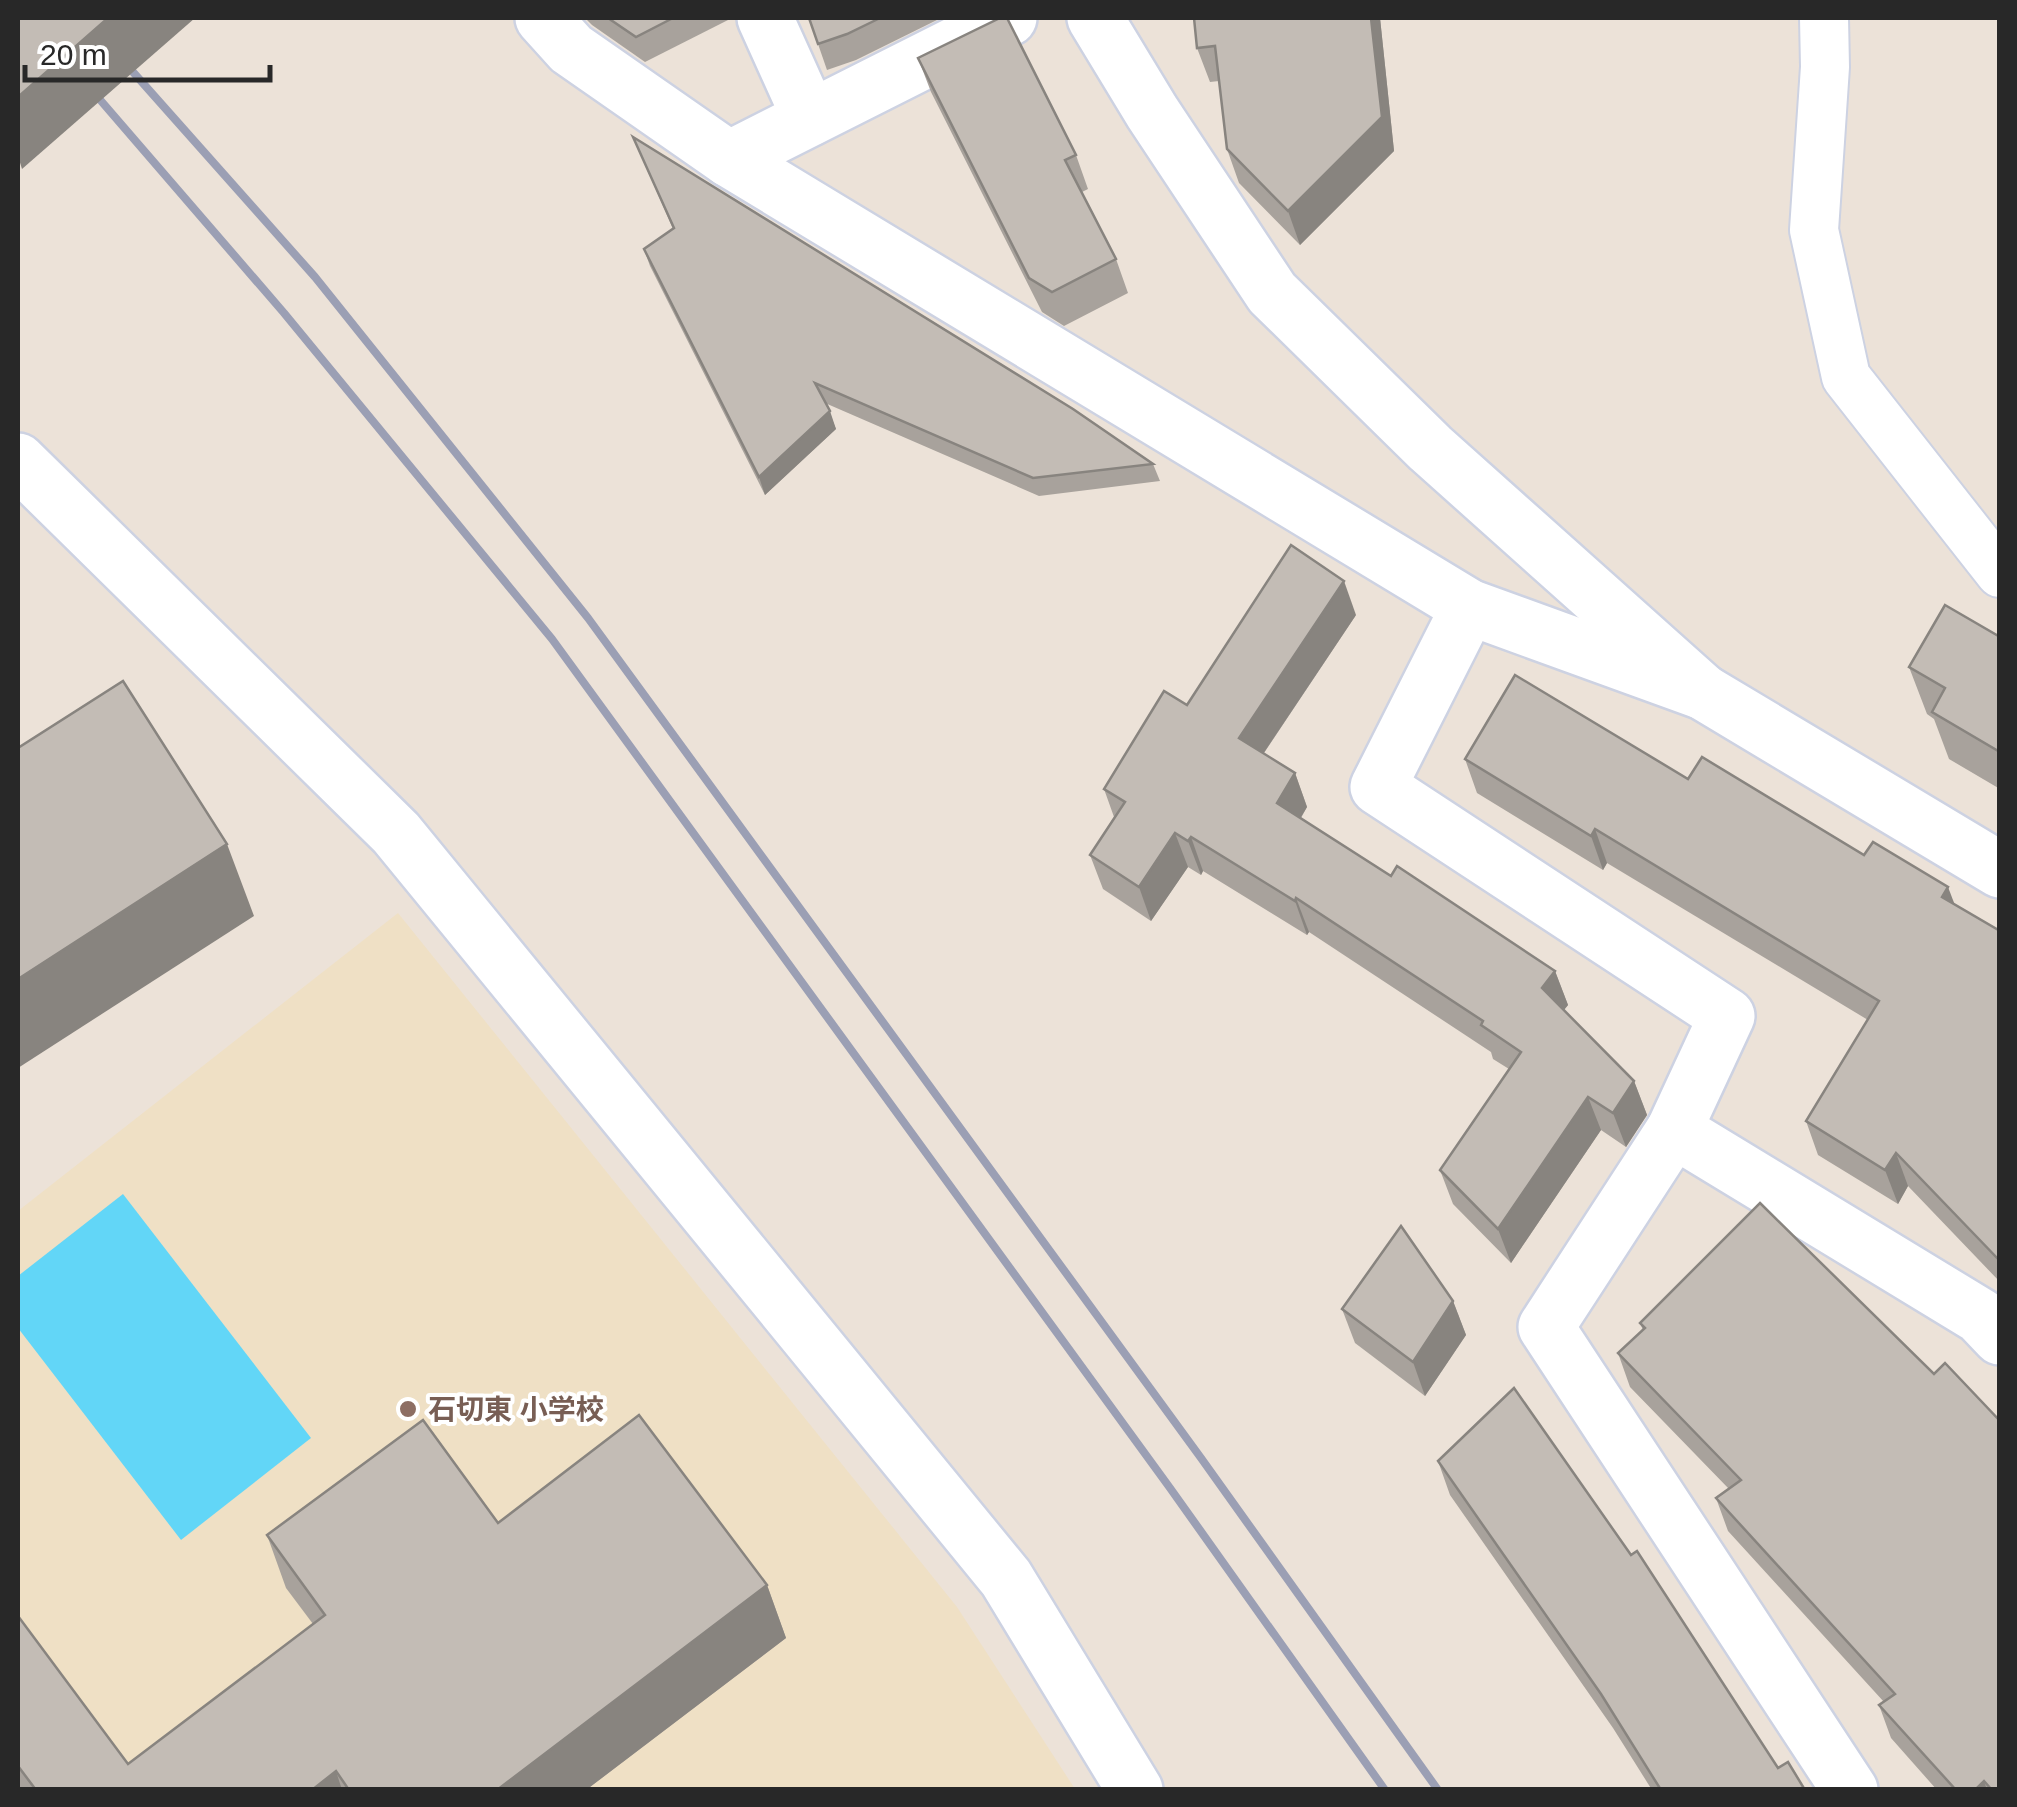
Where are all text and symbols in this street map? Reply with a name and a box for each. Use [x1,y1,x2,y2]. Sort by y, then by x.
scale bar [25,20,270,82]
text: 20 m [40,38,107,71]
place label: 石切東 小学校 [428,1394,604,1425]
marker: 石切東 小学校 [397,1398,419,1420]

